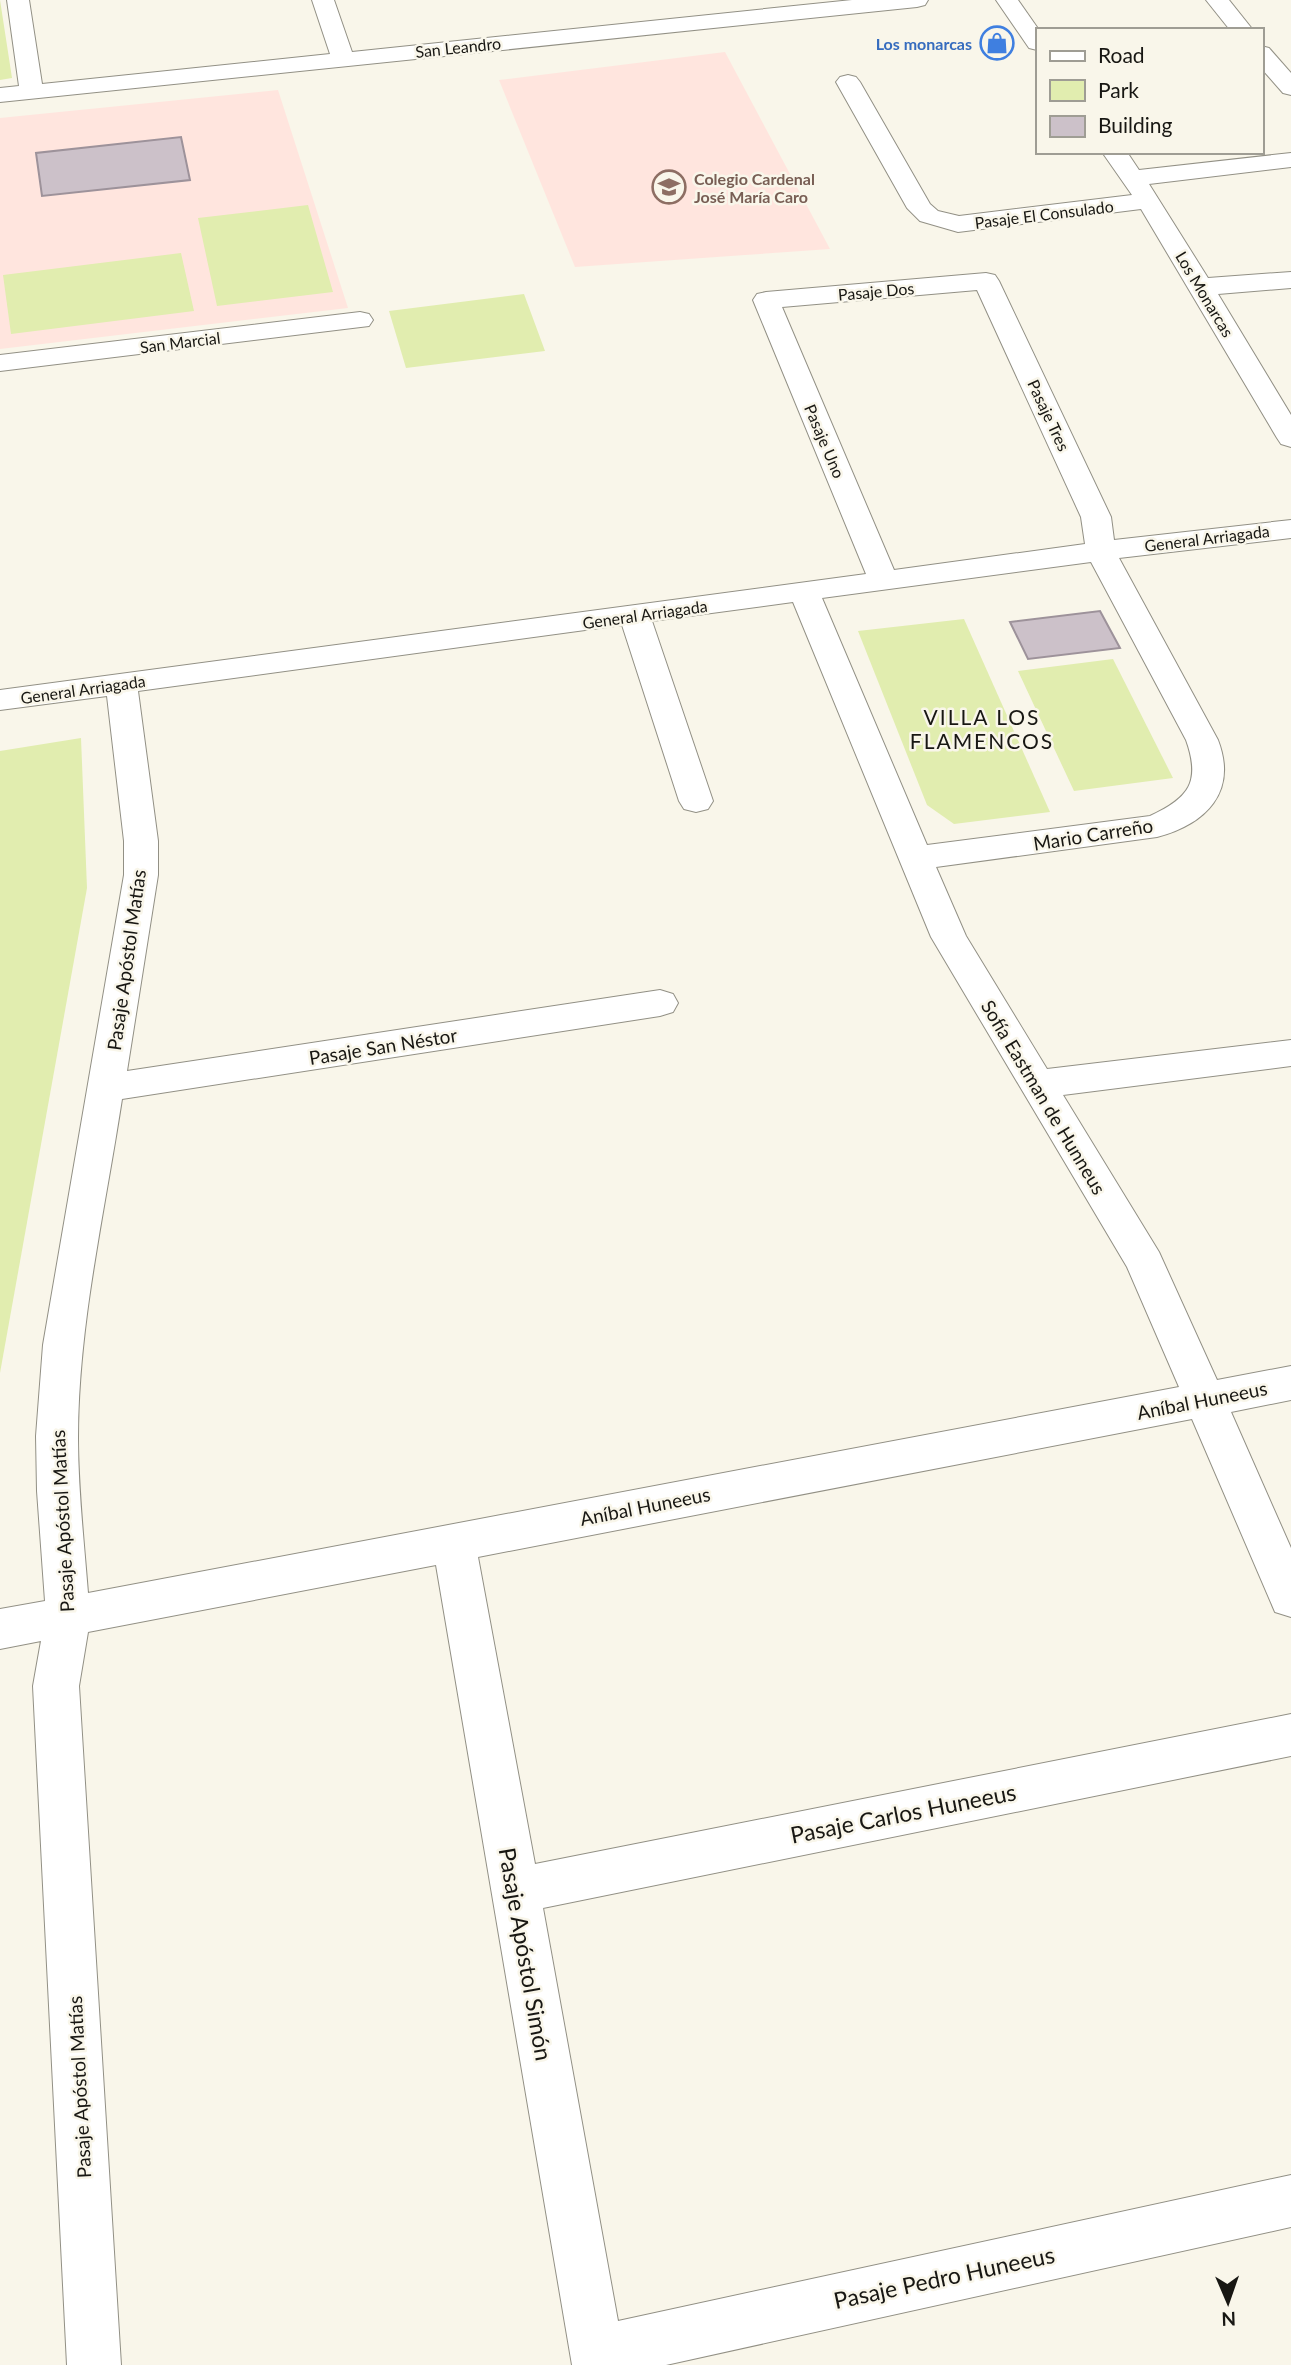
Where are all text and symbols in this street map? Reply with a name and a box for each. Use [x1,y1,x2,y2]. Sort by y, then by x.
shop icon: Los monarcas [978,24,1016,62]
legend [1036,28,1263,154]
street label: San Leandro [414,33,502,61]
place label: Los monarcas [876,34,972,53]
text: Road [1098,42,1145,67]
text: Park [1098,77,1139,102]
text: Building [1098,112,1173,137]
school or university icon: Colegio Cardenal José María Caro [650,168,688,206]
place label: Colegio Cardenal José María Caro [694,169,815,206]
street label: Pasaje El Consulado [973,196,1115,232]
street label: Los Monarcas [1172,248,1238,340]
street label: Pasaje Dos [837,278,915,304]
street label: San Marcial [139,328,221,356]
street label: Pasaje Tres [1024,376,1074,454]
street label: Pasaje Uno [801,401,849,481]
street label: General Arriagada [1143,521,1271,555]
street label: General Arriagada [581,596,709,632]
street label: General Arriagada [19,671,147,707]
district label: VILLA LOS FLAMENCOS [910,704,1054,753]
street label: Mario Carreño [1031,813,1155,855]
street label: Pasaje Apóstol Matías [102,868,150,1052]
street label: Sofía Eastman de Hunneus [977,996,1111,1198]
street label: Pasaje San Néstor [307,1023,459,1069]
street label: Aníbal Huneeus [1135,1376,1269,1424]
street label: Pasaje Apóstol Matías [46,1429,78,1613]
street label: Aníbal Huneeus [578,1482,712,1530]
street label: Pasaje Carlos Huneeus [788,1777,1018,1849]
street label: Pasaje Apóstol Simón [493,1845,559,2063]
street label: Pasaje Apóstol Matías [63,1995,95,2179]
street label: Pasaje Pedro Huneeus [831,2240,1057,2314]
north arrow [1193,2267,1263,2337]
text: N [1221,2308,1236,2331]

